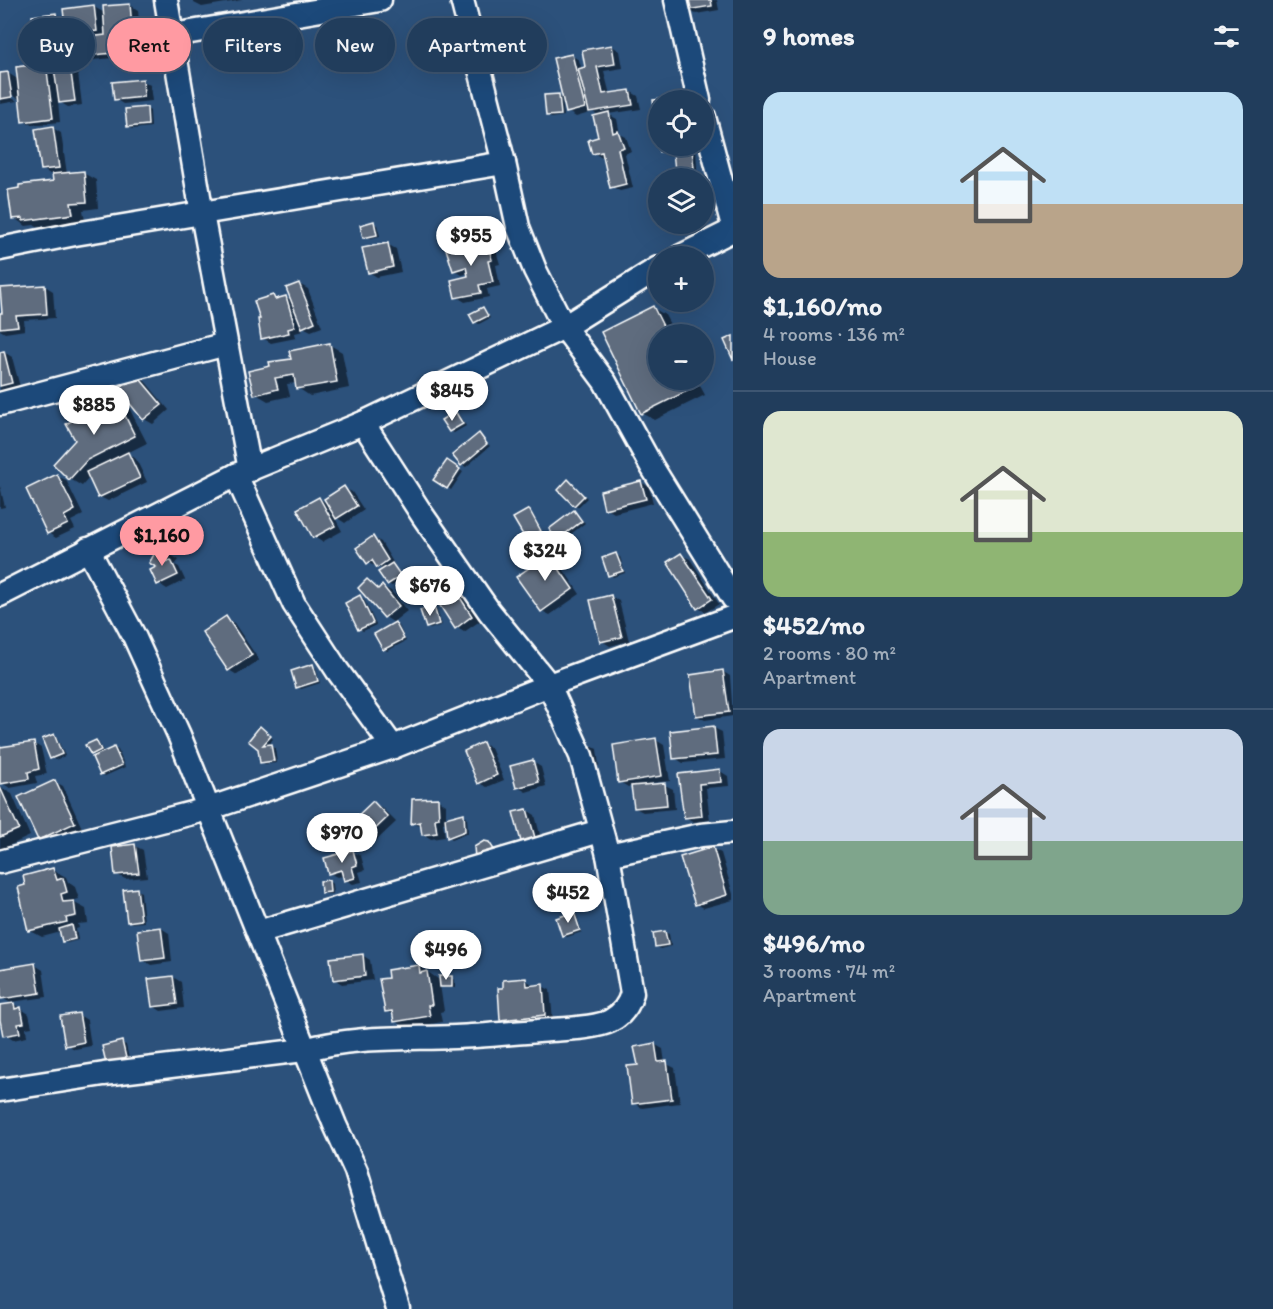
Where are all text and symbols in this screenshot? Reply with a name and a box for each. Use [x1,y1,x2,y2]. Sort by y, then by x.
chip: Buy [18,18,95,72]
chip: Rent [107,18,191,72]
chip: Filters [203,18,303,72]
chip: New [315,18,395,72]
chip: Apartment [407,18,547,72]
text: 9 homes [763,20,855,52]
icon: filters [1210,20,1243,53]
map controls [648,90,714,390]
button: locate [648,90,714,156]
icon: home [949,131,1057,239]
button: layers [648,168,714,234]
pin: $955 [435,216,507,267]
text: $955 [450,223,492,247]
button: + [648,246,714,312]
text: $1,160/mo [763,290,882,322]
text: 4 rooms · 136 m² [763,322,905,346]
button: − [648,324,714,390]
text: House [763,346,817,370]
pin: $845 [416,371,488,422]
text: $845 [430,378,474,402]
pin: $885 [58,385,130,436]
text: $885 [73,392,115,416]
icon: home [949,450,1057,558]
pin: $1,160 [113,516,211,567]
text: $1,160 [134,523,190,547]
pin: $324 [509,531,581,582]
text: $324 [523,538,567,562]
pin: $676 [394,566,466,617]
text: $676 [409,573,451,597]
text: $452/mo [763,609,865,641]
text: 2 rooms · 80 m² [763,641,896,665]
text: Apartment [763,665,856,689]
icon: home [949,768,1057,876]
pin: $970 [306,813,378,864]
text: $970 [321,820,363,844]
pin: $452 [532,873,604,924]
text: $452 [546,880,590,904]
text: $496/mo [763,927,865,959]
pin: $496 [410,930,482,981]
text: $496 [424,937,468,961]
text: 3 rooms · 74 m² [763,959,895,983]
text: Apartment [763,983,856,1007]

